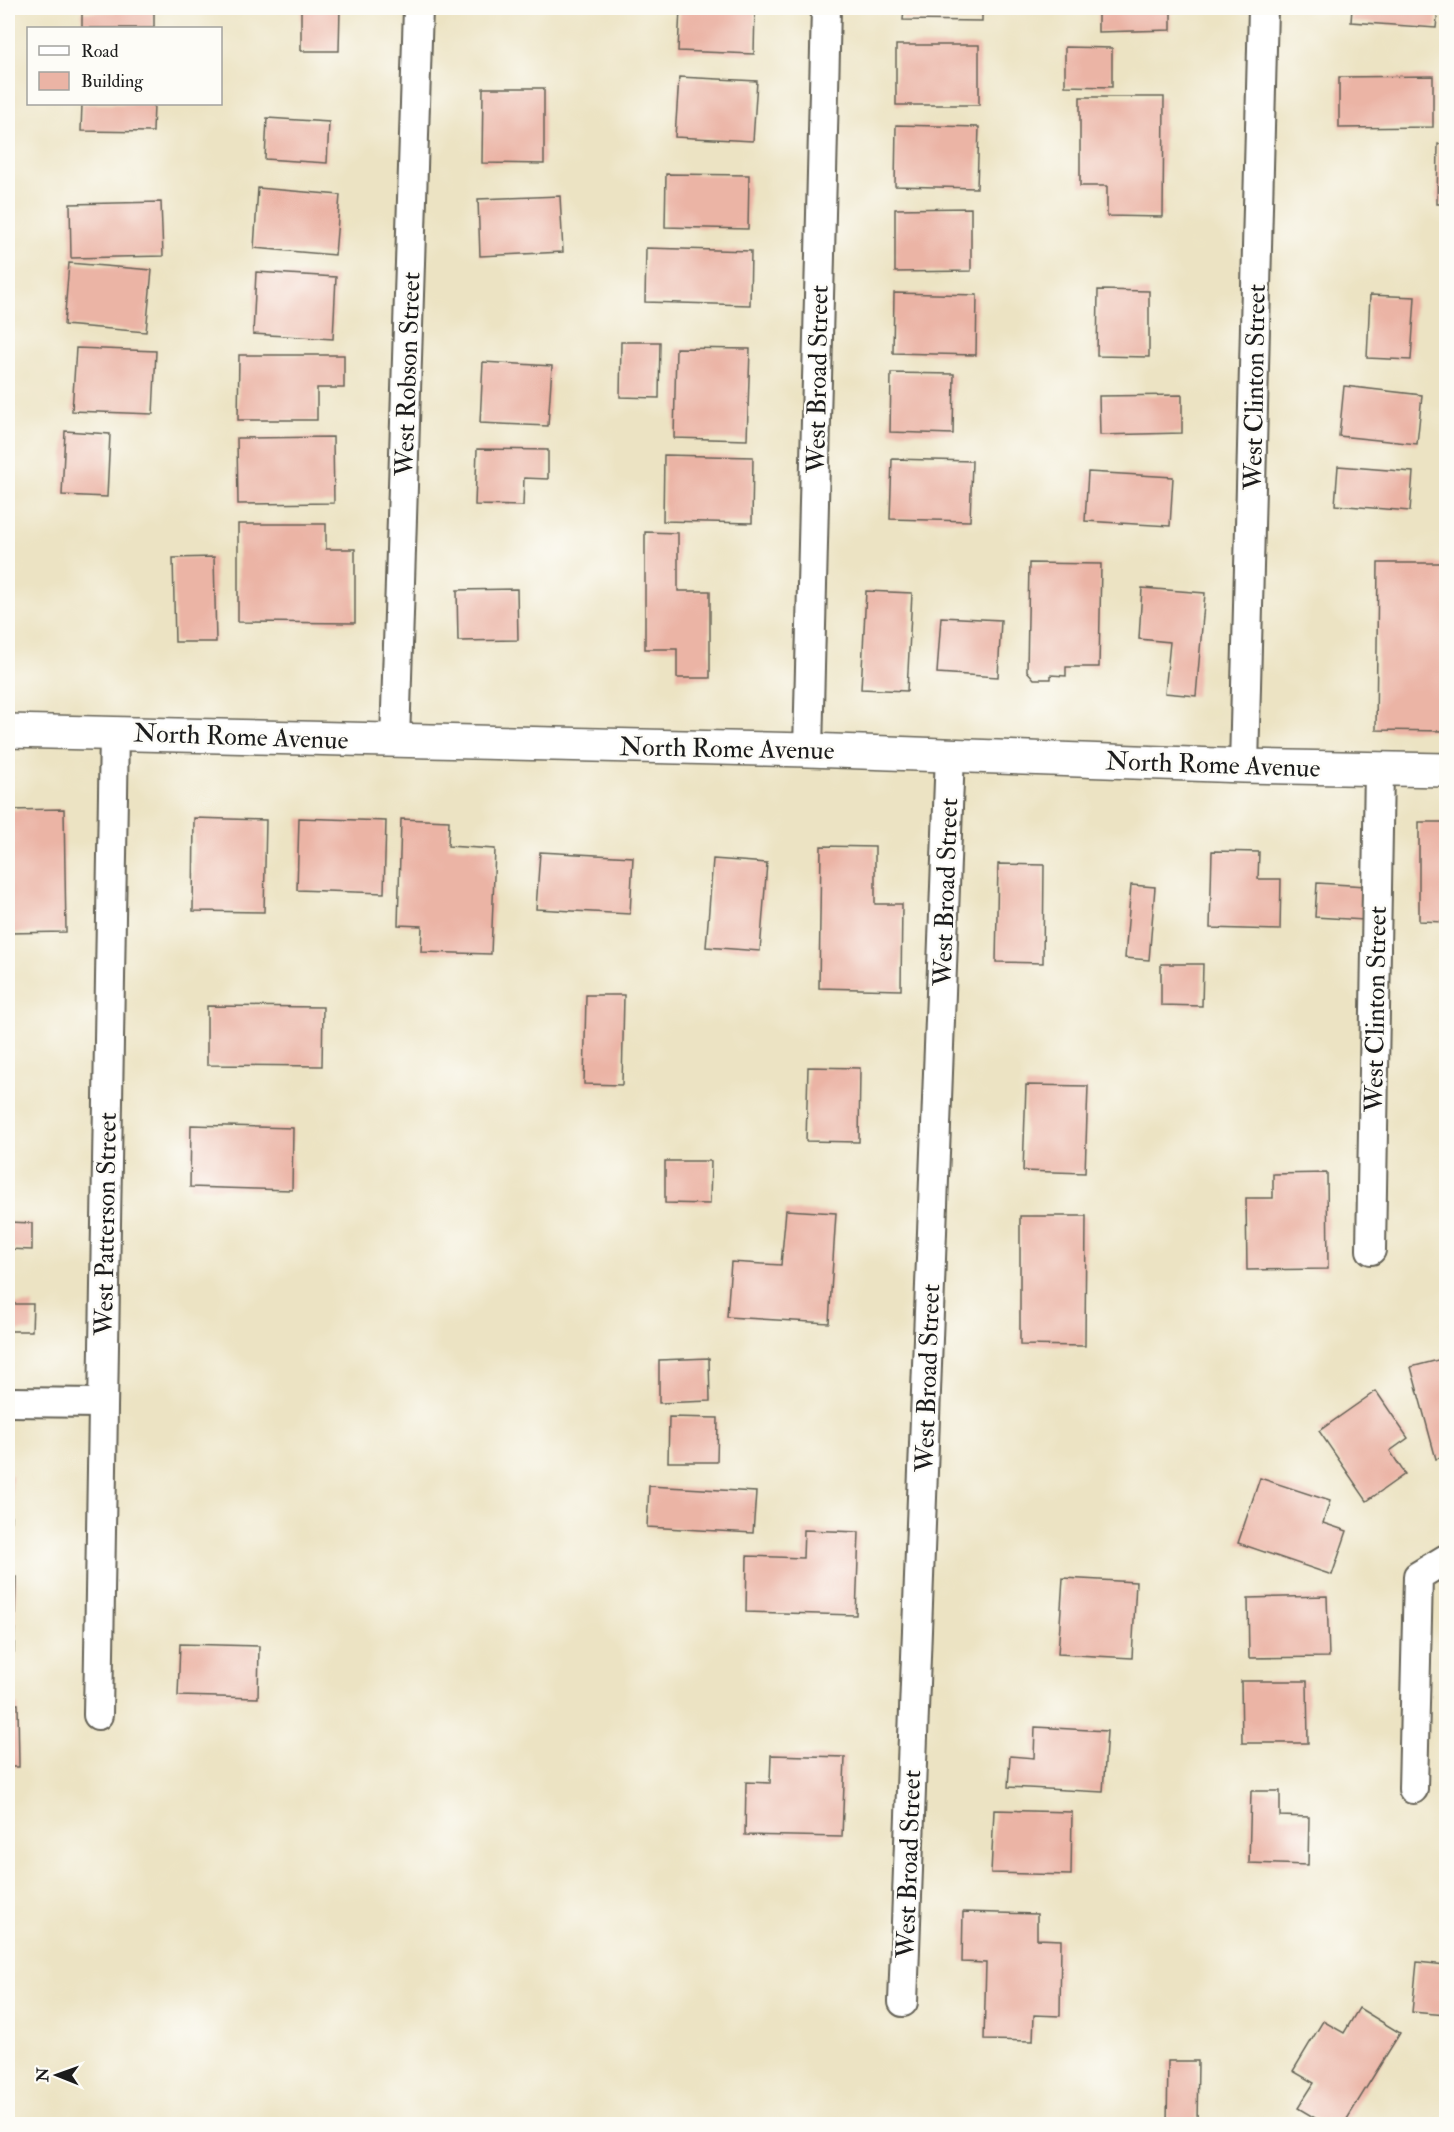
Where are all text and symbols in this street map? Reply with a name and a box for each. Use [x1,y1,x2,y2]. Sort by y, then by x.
legend [27,27,222,105]
text: Road [81,40,119,63]
text: Building [81,70,144,93]
street label: West Robson Street [388,271,428,478]
street label: West Clinton Street [1237,284,1273,491]
street label: West Broad Street [800,285,836,475]
street label: North Rome Avenue [133,717,349,757]
street label: North Rome Avenue [619,731,835,767]
street label: North Rome Avenue [1105,745,1321,785]
street label: West Broad Street [927,797,965,988]
street label: West Clinton Street [1358,906,1394,1113]
street label: West Patterson Street [88,1112,124,1337]
street label: West Broad Street [909,1283,947,1474]
street label: West Broad Street [890,1769,928,1960]
north arrow [27,2045,87,2105]
text: N [33,2067,53,2083]

